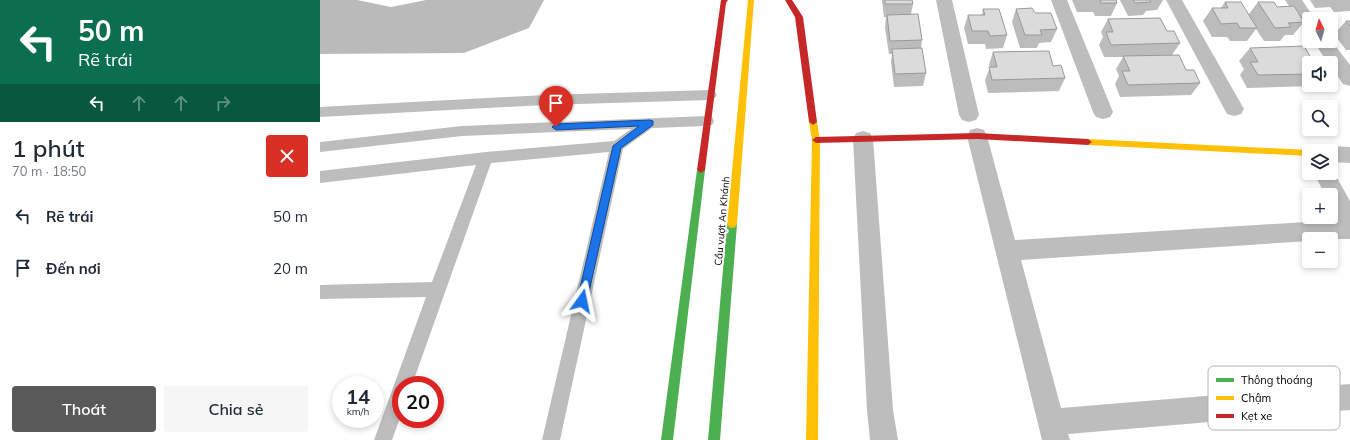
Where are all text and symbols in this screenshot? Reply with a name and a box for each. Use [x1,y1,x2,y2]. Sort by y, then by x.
north arrow [1302,12,1338,48]
map controls [1302,12,1338,268]
text: 50 m [78,13,144,48]
icon: left [12,16,64,68]
text: Rẽ trái [78,48,133,71]
button: sound [1302,56,1338,92]
pin [539,86,573,127]
icon: left [86,92,108,114]
icon: ahead [128,92,150,114]
icon: ahead [170,92,192,114]
icon: right [212,92,234,114]
icon: arrive [545,92,567,114]
button: search [1302,100,1338,136]
text: 1 phút [12,133,84,163]
button: close [266,135,308,177]
button: layers [1302,144,1338,180]
text: 70 m · 18:50 [12,163,86,179]
street label: Cầu vượt An Khánh [712,176,732,266]
button: + [1302,188,1338,224]
icon: left [12,205,34,227]
text: Rẽ trái [46,207,93,226]
text: 50 m [273,207,308,226]
button: − [1302,232,1338,268]
icon: arrive [12,257,34,279]
text: Đến nơi [46,259,101,278]
text: 20 m [273,259,308,278]
position arrow [561,280,603,322]
legend [1208,366,1340,430]
text: Thông thoáng [1241,373,1313,387]
speed limit sign: 20 [392,376,444,428]
text: 14 [346,384,370,409]
button: Thoát [12,386,156,432]
button: Chia sẻ [164,386,308,432]
text: Chậm [1241,391,1271,405]
text: km/h [347,405,369,418]
text: Kẹt xe [1241,409,1272,423]

